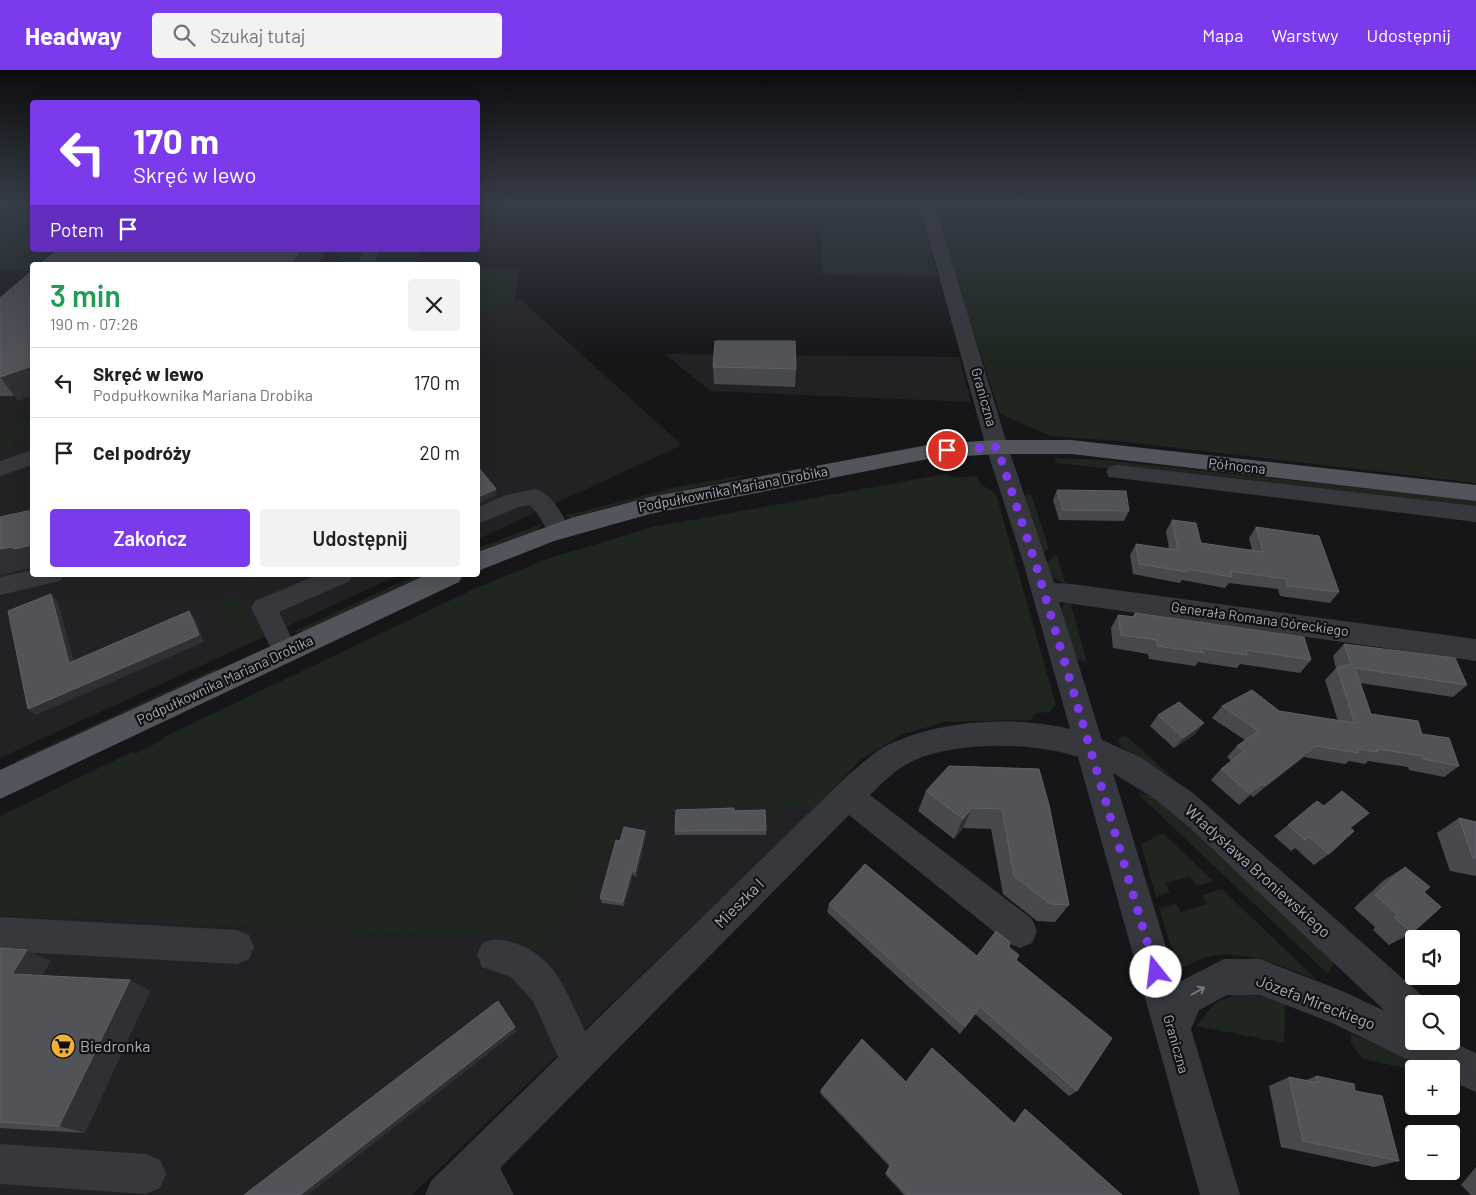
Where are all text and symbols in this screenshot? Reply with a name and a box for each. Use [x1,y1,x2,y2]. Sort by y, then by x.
search box [152,13,502,58]
text: Headway [25,21,122,50]
icon: search [170,21,198,49]
text: Szukaj tutaj [210,24,306,47]
text: Mapa [1202,24,1243,46]
text: Warstwy [1271,24,1339,46]
text: Udostępnij [1367,24,1451,46]
text: 170 m [133,119,219,161]
icon: left [50,120,115,185]
text: Skręć w lewo [133,161,257,187]
icon: arrive [114,215,142,243]
text: Potem [50,218,104,241]
text: 3 min [50,277,121,313]
button: close [408,279,460,331]
text: 190 m · 07:26 [50,314,138,333]
text: Skręć w lewo [93,362,204,385]
street label: Graniczna [968,366,1001,428]
icon: left [50,369,78,397]
text: 170 m [414,371,460,394]
text: Podpułkownika Mariana Drobika [93,385,313,404]
pin [926,429,968,471]
icon: arrive [933,436,961,464]
icon: arrive [50,439,78,467]
text: Cel podróży [93,441,191,464]
text: 20 m [420,441,460,464]
street label: Północna [1208,454,1266,477]
street label: Podpułkownika Mariana Drobika [637,462,829,515]
button: Zakończ [50,509,250,567]
button: Udostępnij [260,509,460,567]
street label: Generała Romana Góreckiego [1170,598,1350,639]
street label: Podpułkownika Mariana Drobika [134,631,316,728]
street label: Władysława Broniewskiego [1182,800,1335,941]
street label: Mieszka I [710,874,767,931]
map controls [1405,930,1460,1180]
button: sound [1405,930,1460,985]
position arrow [1129,945,1181,997]
street label: Józefa Mireckiego [1254,970,1378,1033]
one-way arrow [1190,985,1204,995]
button: search [1405,995,1460,1050]
street label: Graniczna [1160,1013,1193,1075]
supermarket icon: Biedronka [50,1033,76,1059]
place label: Biedronka [80,1036,151,1055]
button: + [1405,1060,1460,1115]
button: − [1405,1125,1460,1180]

